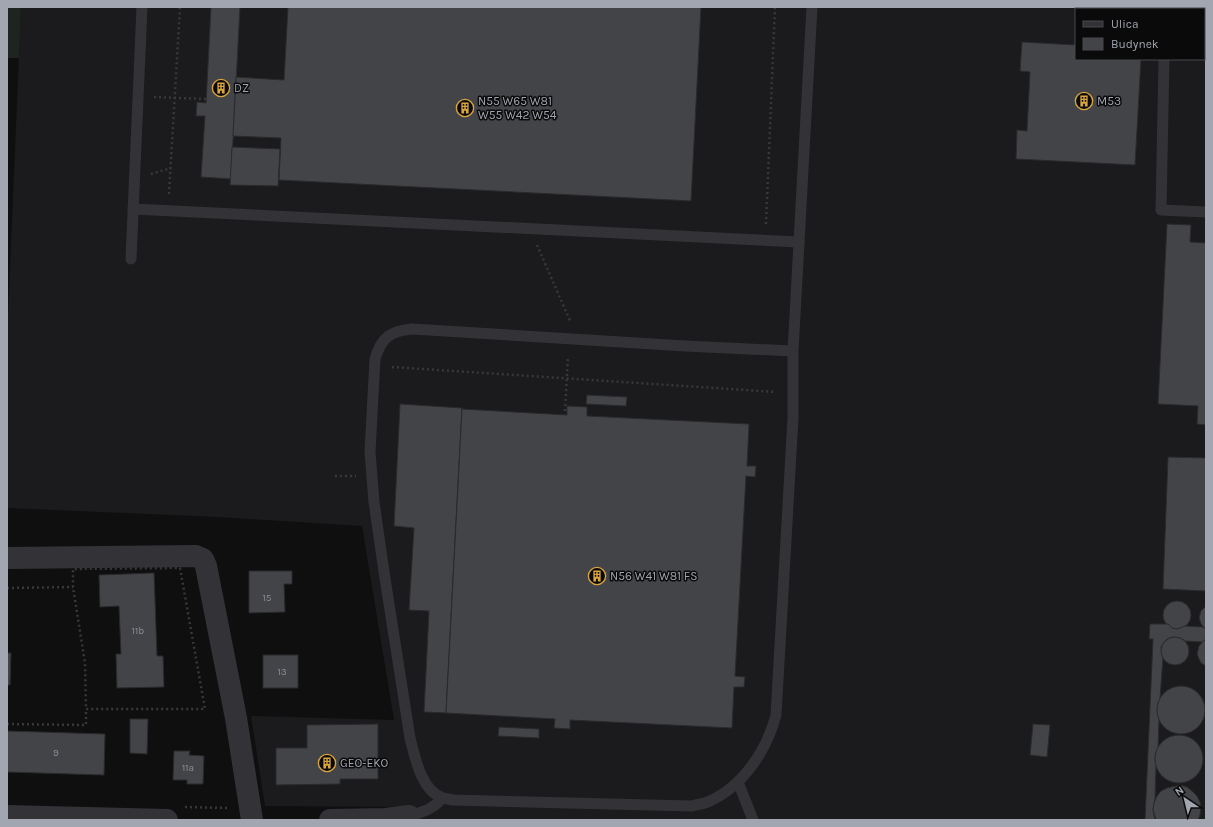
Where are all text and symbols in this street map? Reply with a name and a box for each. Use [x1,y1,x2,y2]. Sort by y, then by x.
legend [1075,8,1205,60]
text: Ulica [1111,17,1139,31]
text: Budynek [1111,37,1159,51]
building icon: DZ [211,78,231,98]
place label: DZ [234,81,249,95]
building icon: M53 [1074,91,1094,111]
place label: N55 W65 W81 W55 W42 W54 [478,94,557,122]
place label: M53 [1097,94,1121,108]
building icon: N55 W65 W81 W55 W42 W54 [455,98,475,118]
building icon: N56 W41 W81 FS [587,566,607,586]
place label: N56 W41 W81 FS [610,569,697,583]
house number: 15 [263,592,272,604]
house number: 11b [132,625,144,637]
house number: 13 [277,666,287,678]
house number: 9 [53,747,59,759]
building icon: GEO-EKO [317,753,337,773]
place label: GEO-EKO [340,756,388,770]
house number: 11a [182,762,194,774]
north arrow [1165,779,1205,819]
text: N [1173,784,1187,799]

